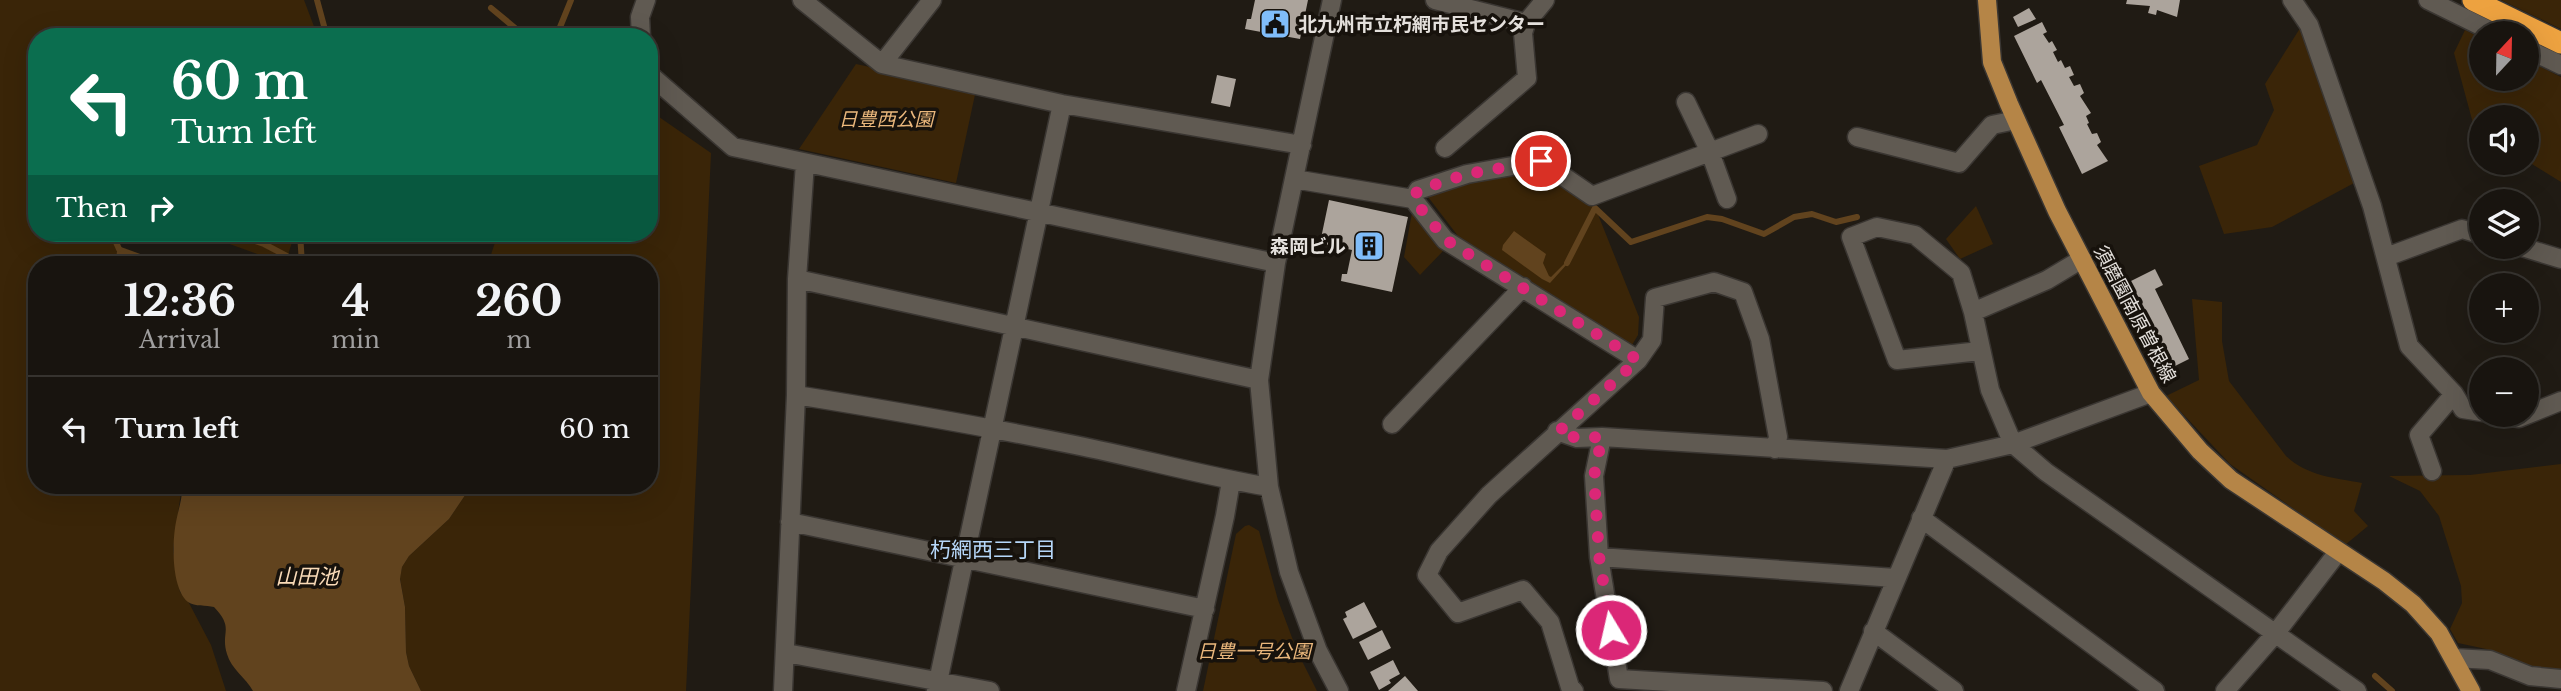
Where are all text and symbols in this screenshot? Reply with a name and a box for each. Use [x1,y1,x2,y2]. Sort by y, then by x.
public building icon: 北九州市立朽網市民センター [1258,7,1292,41]
place label: 北九州市立朽網市民センター [1298,13,1545,36]
north arrow [2469,21,2539,91]
map controls [2469,21,2539,427]
text: 60 m [171,51,308,112]
icon: left [56,56,147,147]
button: sound [2469,105,2539,175]
park label: 日豊西公園 [838,108,936,131]
text: Turn left [171,112,317,152]
pin [1511,131,1571,191]
icon: arrive [1522,142,1560,180]
icon: right [142,189,180,227]
button: layers [2469,189,2539,259]
text: Then [56,192,128,224]
building icon: 森岡ビル [1352,229,1386,263]
place label: 森岡ビル [1270,235,1346,258]
street label: 須磨園南原曽根線 [2089,241,2181,387]
button: + [2469,273,2539,343]
text: 12:36 [123,275,236,327]
text: 4 [342,275,370,327]
text: 260 [475,275,563,327]
text: Arrival [139,326,220,354]
text: min [331,326,380,354]
text: m [507,326,531,354]
button: − [2469,357,2539,427]
icon: left [56,410,94,448]
text: Turn left [115,413,239,445]
text: 60 m [559,413,630,445]
district label: 朽網西三丁目 [930,537,1056,563]
water label: 山田池 [276,564,340,590]
position arrow [1574,593,1648,667]
park label: 日豊一号公園 [1197,640,1314,663]

